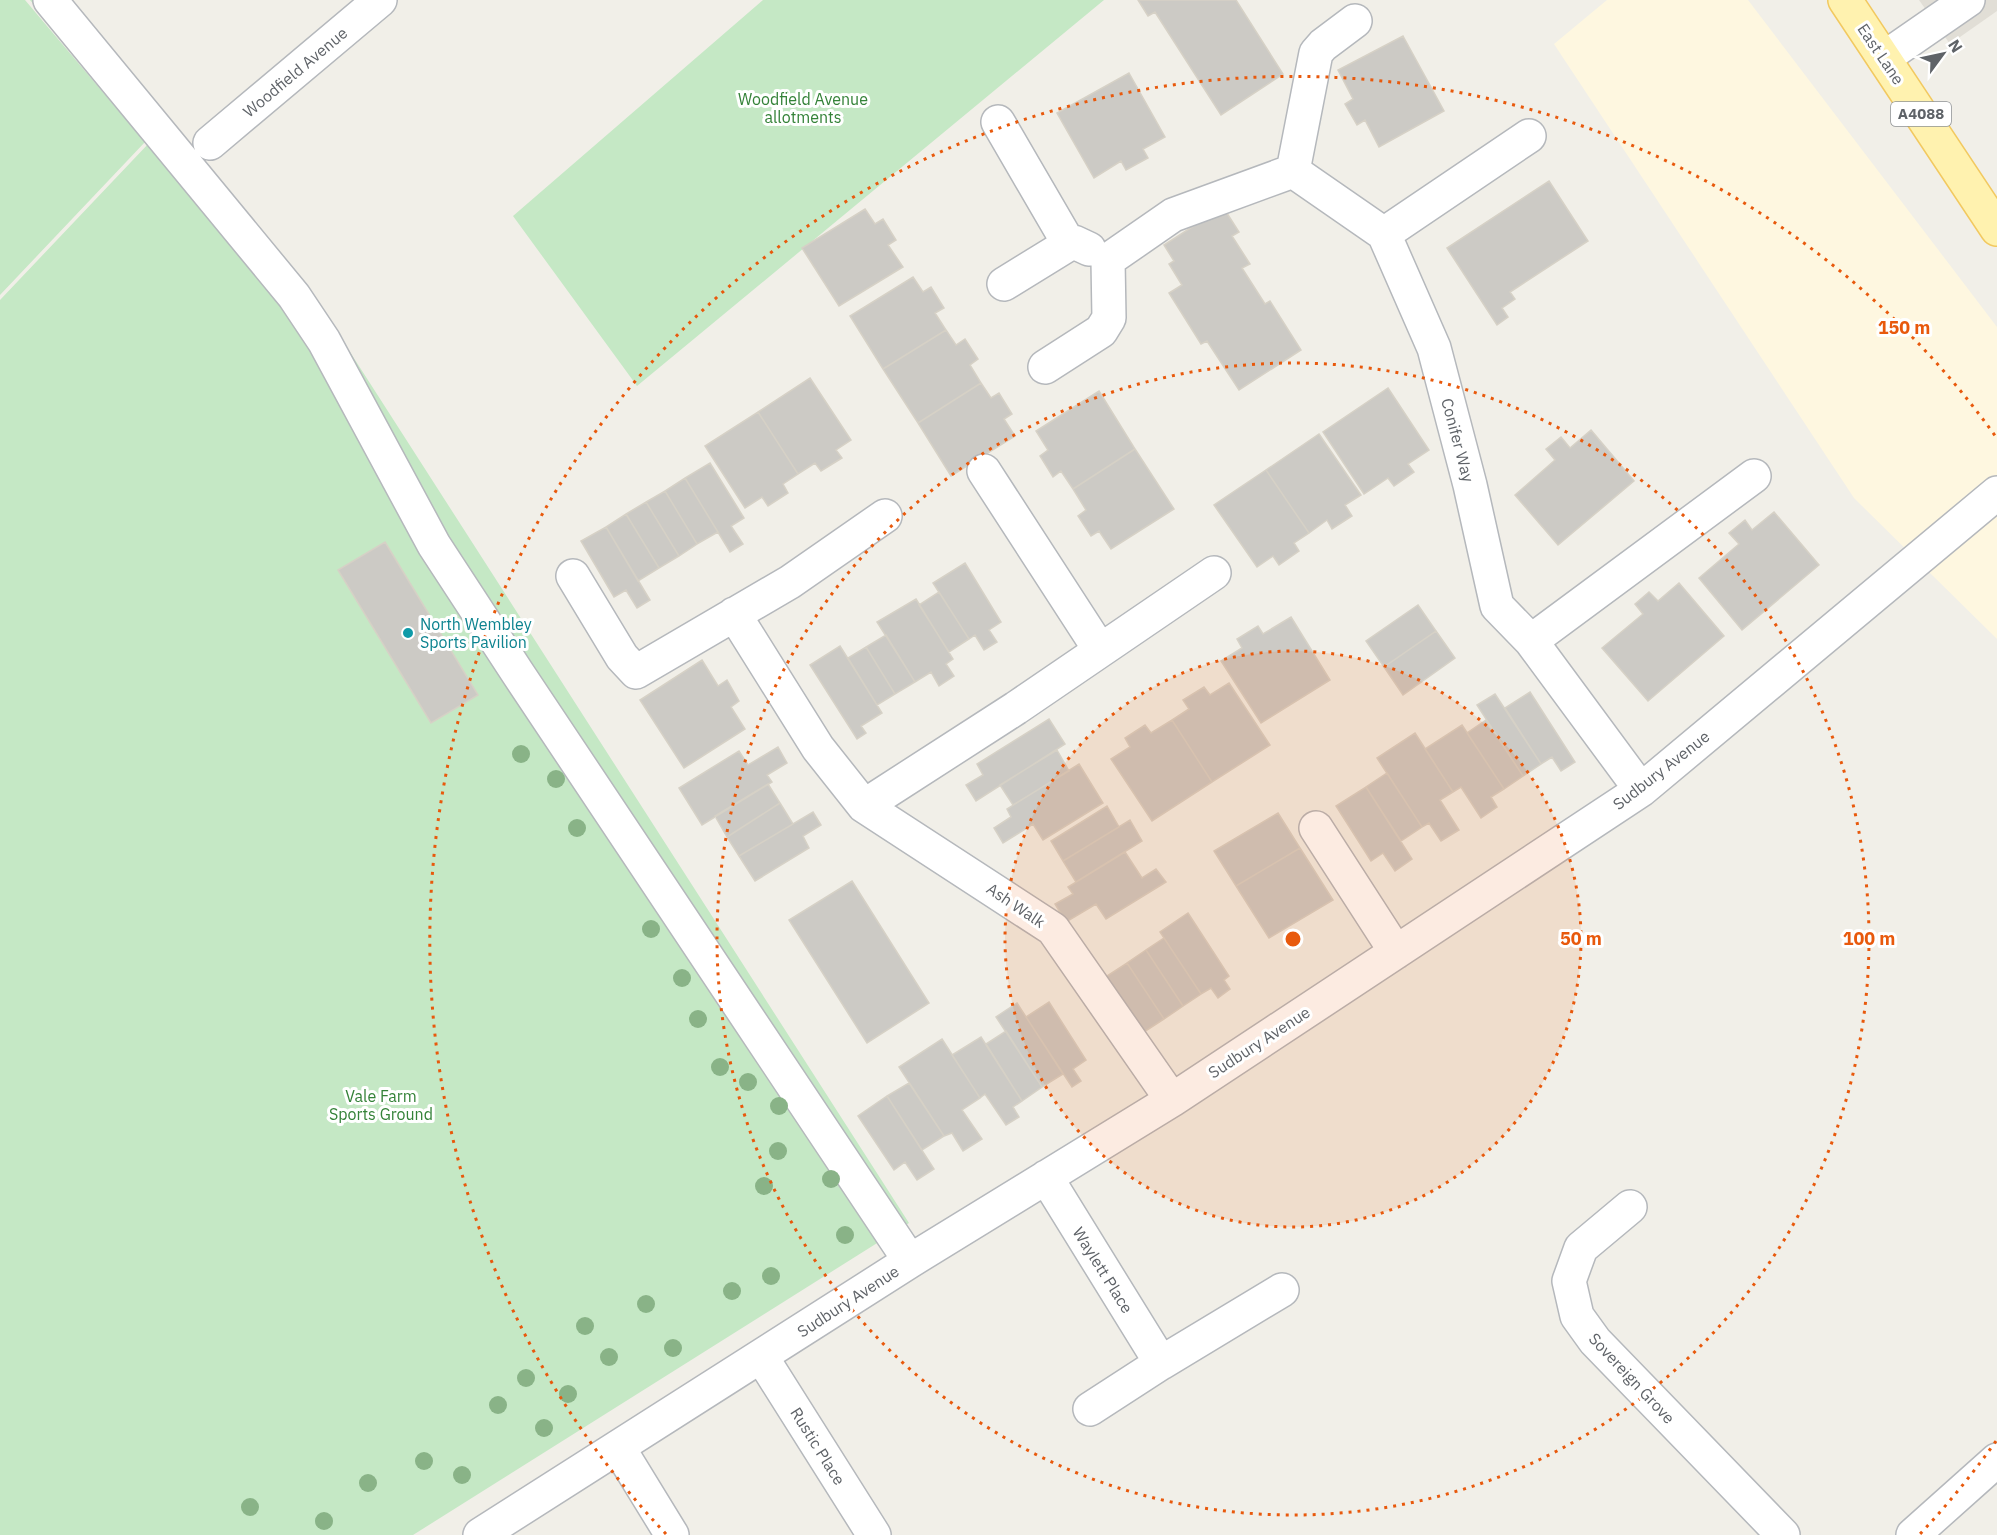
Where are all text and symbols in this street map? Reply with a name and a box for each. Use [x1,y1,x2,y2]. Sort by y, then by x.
street label: East Lane [1853,20,1909,89]
street label: Woodfield Avenue [239,22,351,121]
north arrow [1913,24,1973,84]
text: N [1944,36,1967,56]
park label: Woodfield Avenue allotments [738,89,868,127]
road number: A4088 [1891,102,1951,126]
text: 150 m [1878,316,1930,339]
street label: Conifer Way [1437,396,1479,484]
place label: North Wembley Sports Pavilion [420,614,532,652]
marker: North Wembley Sports Pavilion [401,626,415,640]
street label: Sudbury Avenue [1609,726,1714,814]
street label: Ash Walk [983,878,1050,932]
text: 50 m [1560,927,1602,950]
text: 100 m [1843,927,1895,950]
centre of rings [1283,929,1303,949]
street label: Sudbury Avenue [1204,1002,1314,1082]
park label: Vale Farm Sports Ground [329,1086,433,1124]
street label: Waylett Place [1069,1223,1138,1317]
street label: Sudbury Avenue [793,1261,903,1341]
street label: Sovereign Grove [1585,1328,1679,1428]
street label: Rustic Place [786,1403,850,1489]

